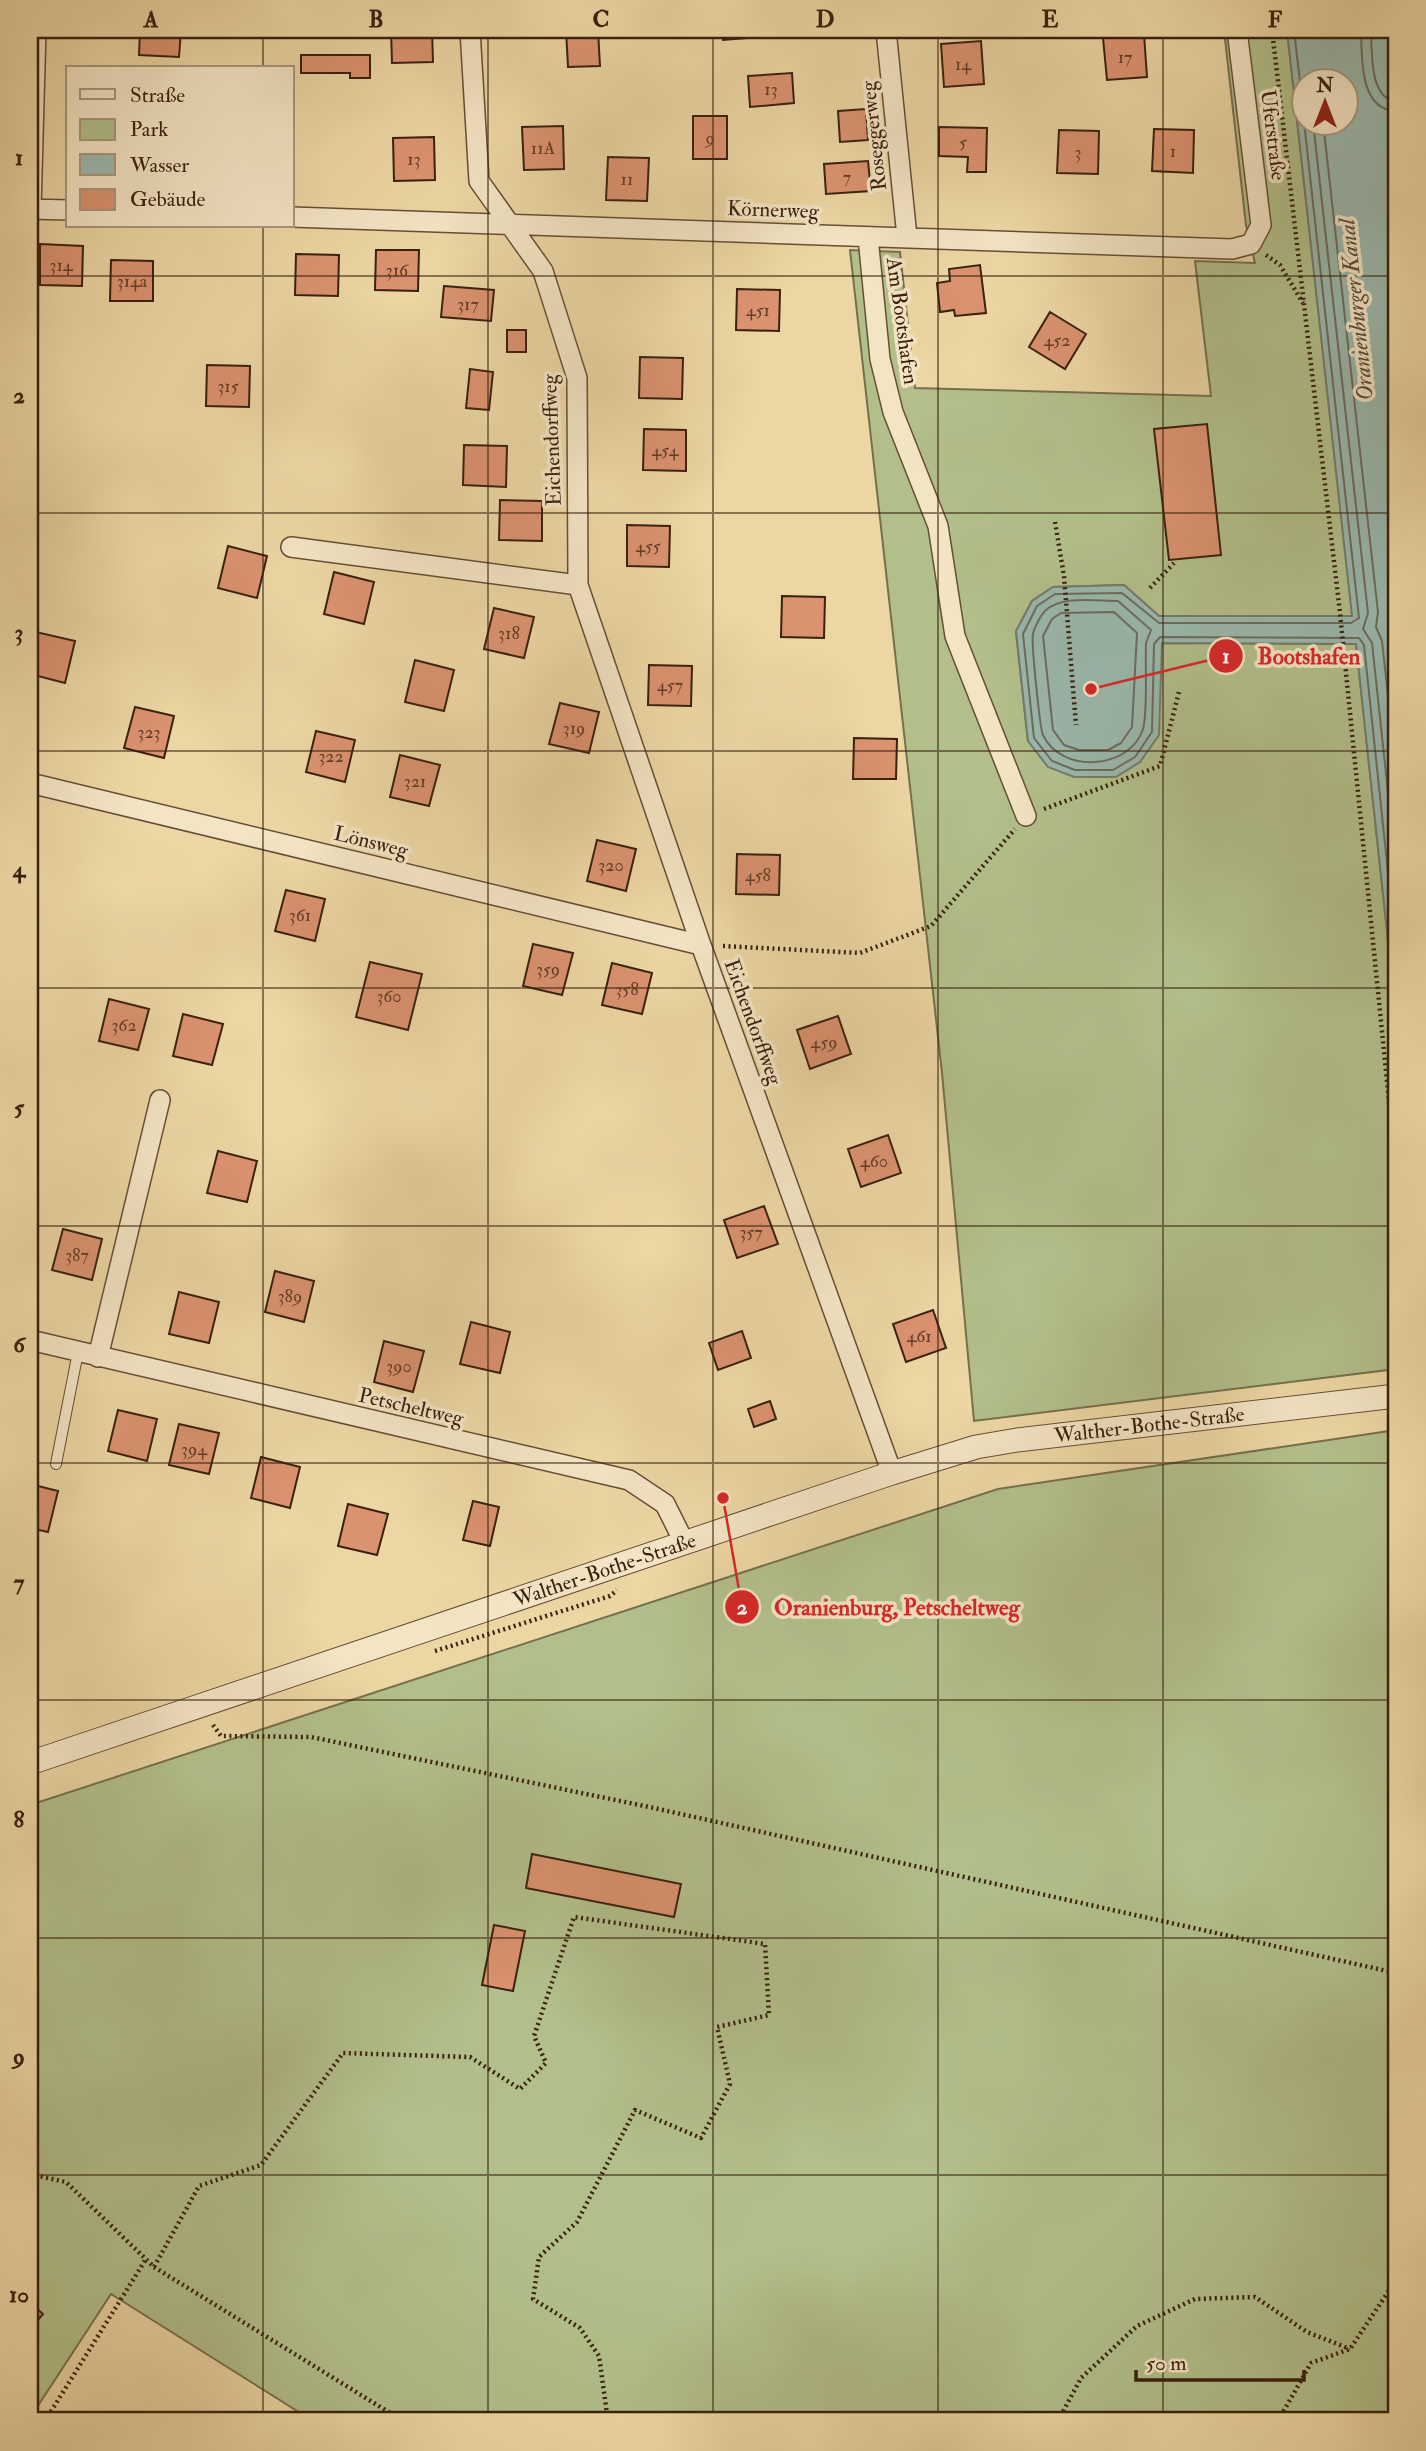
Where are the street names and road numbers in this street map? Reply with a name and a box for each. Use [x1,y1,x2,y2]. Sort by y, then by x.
street label: Roseggerweg [855,79,893,192]
street label: Uferstraße [1254,88,1292,182]
street label: Körnerweg [727,195,820,225]
street label: Am Bootshafen [880,255,924,386]
street label: Eichendorffweg [536,373,568,506]
street label: Lönsweg [331,820,411,864]
street label: Eichendorffweg [718,955,788,1089]
street label: Petscheltweg [356,1382,467,1432]
street label: Walther-Bothe-Straße [1052,1400,1246,1449]
street label: Walther-Bothe-Straße [508,1526,700,1613]

